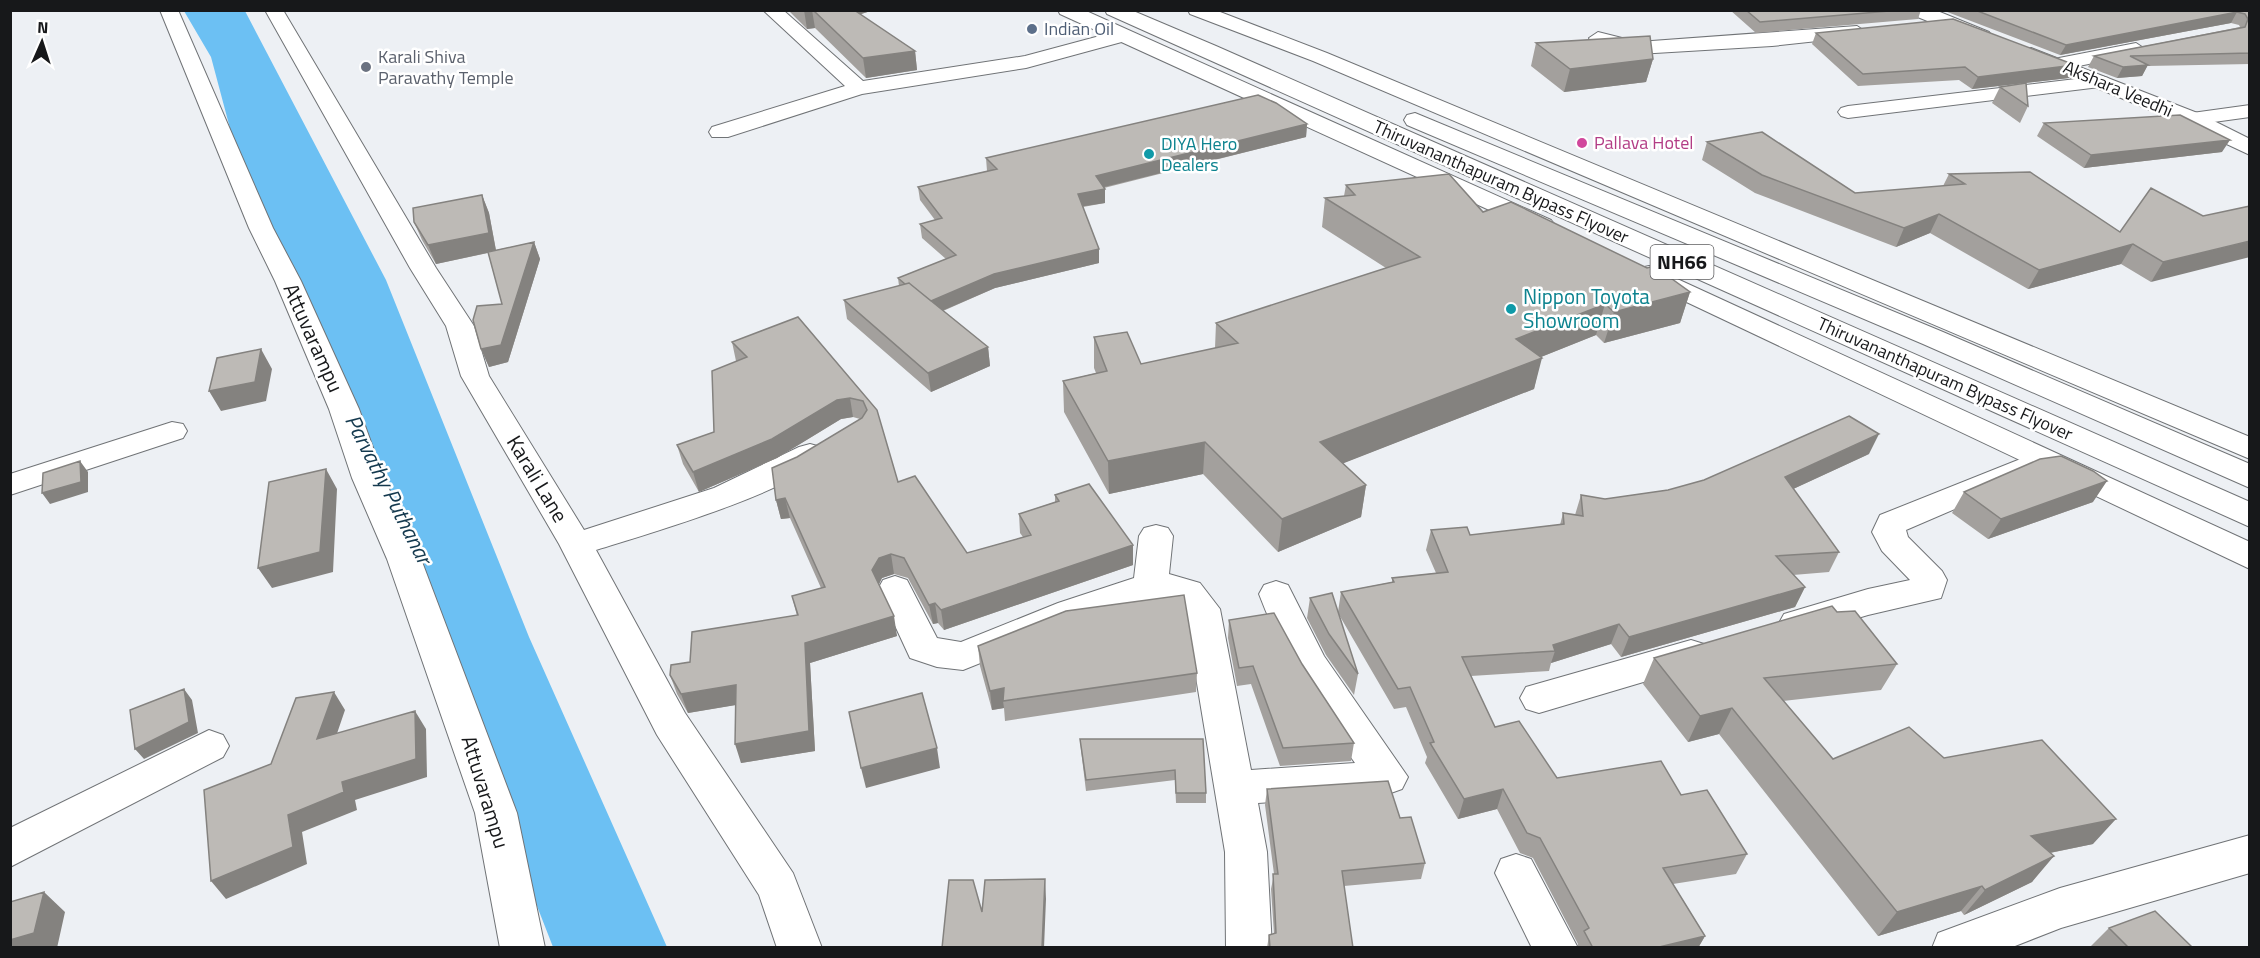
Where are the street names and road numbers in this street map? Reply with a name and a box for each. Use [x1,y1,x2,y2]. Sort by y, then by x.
street label: Akshara Veedhi [2059,53,2177,124]
street label: Thiruvananthapuram Bypass Flyover [1369,113,1633,250]
road number: NH66 [1650,245,1714,279]
street label: Attuvarampu [276,278,352,397]
street label: Thiruvananthapuram Bypass Flyover [1813,310,2077,447]
street label: Karali Lane [499,429,576,528]
street label: Attuvarampu [454,732,518,852]

